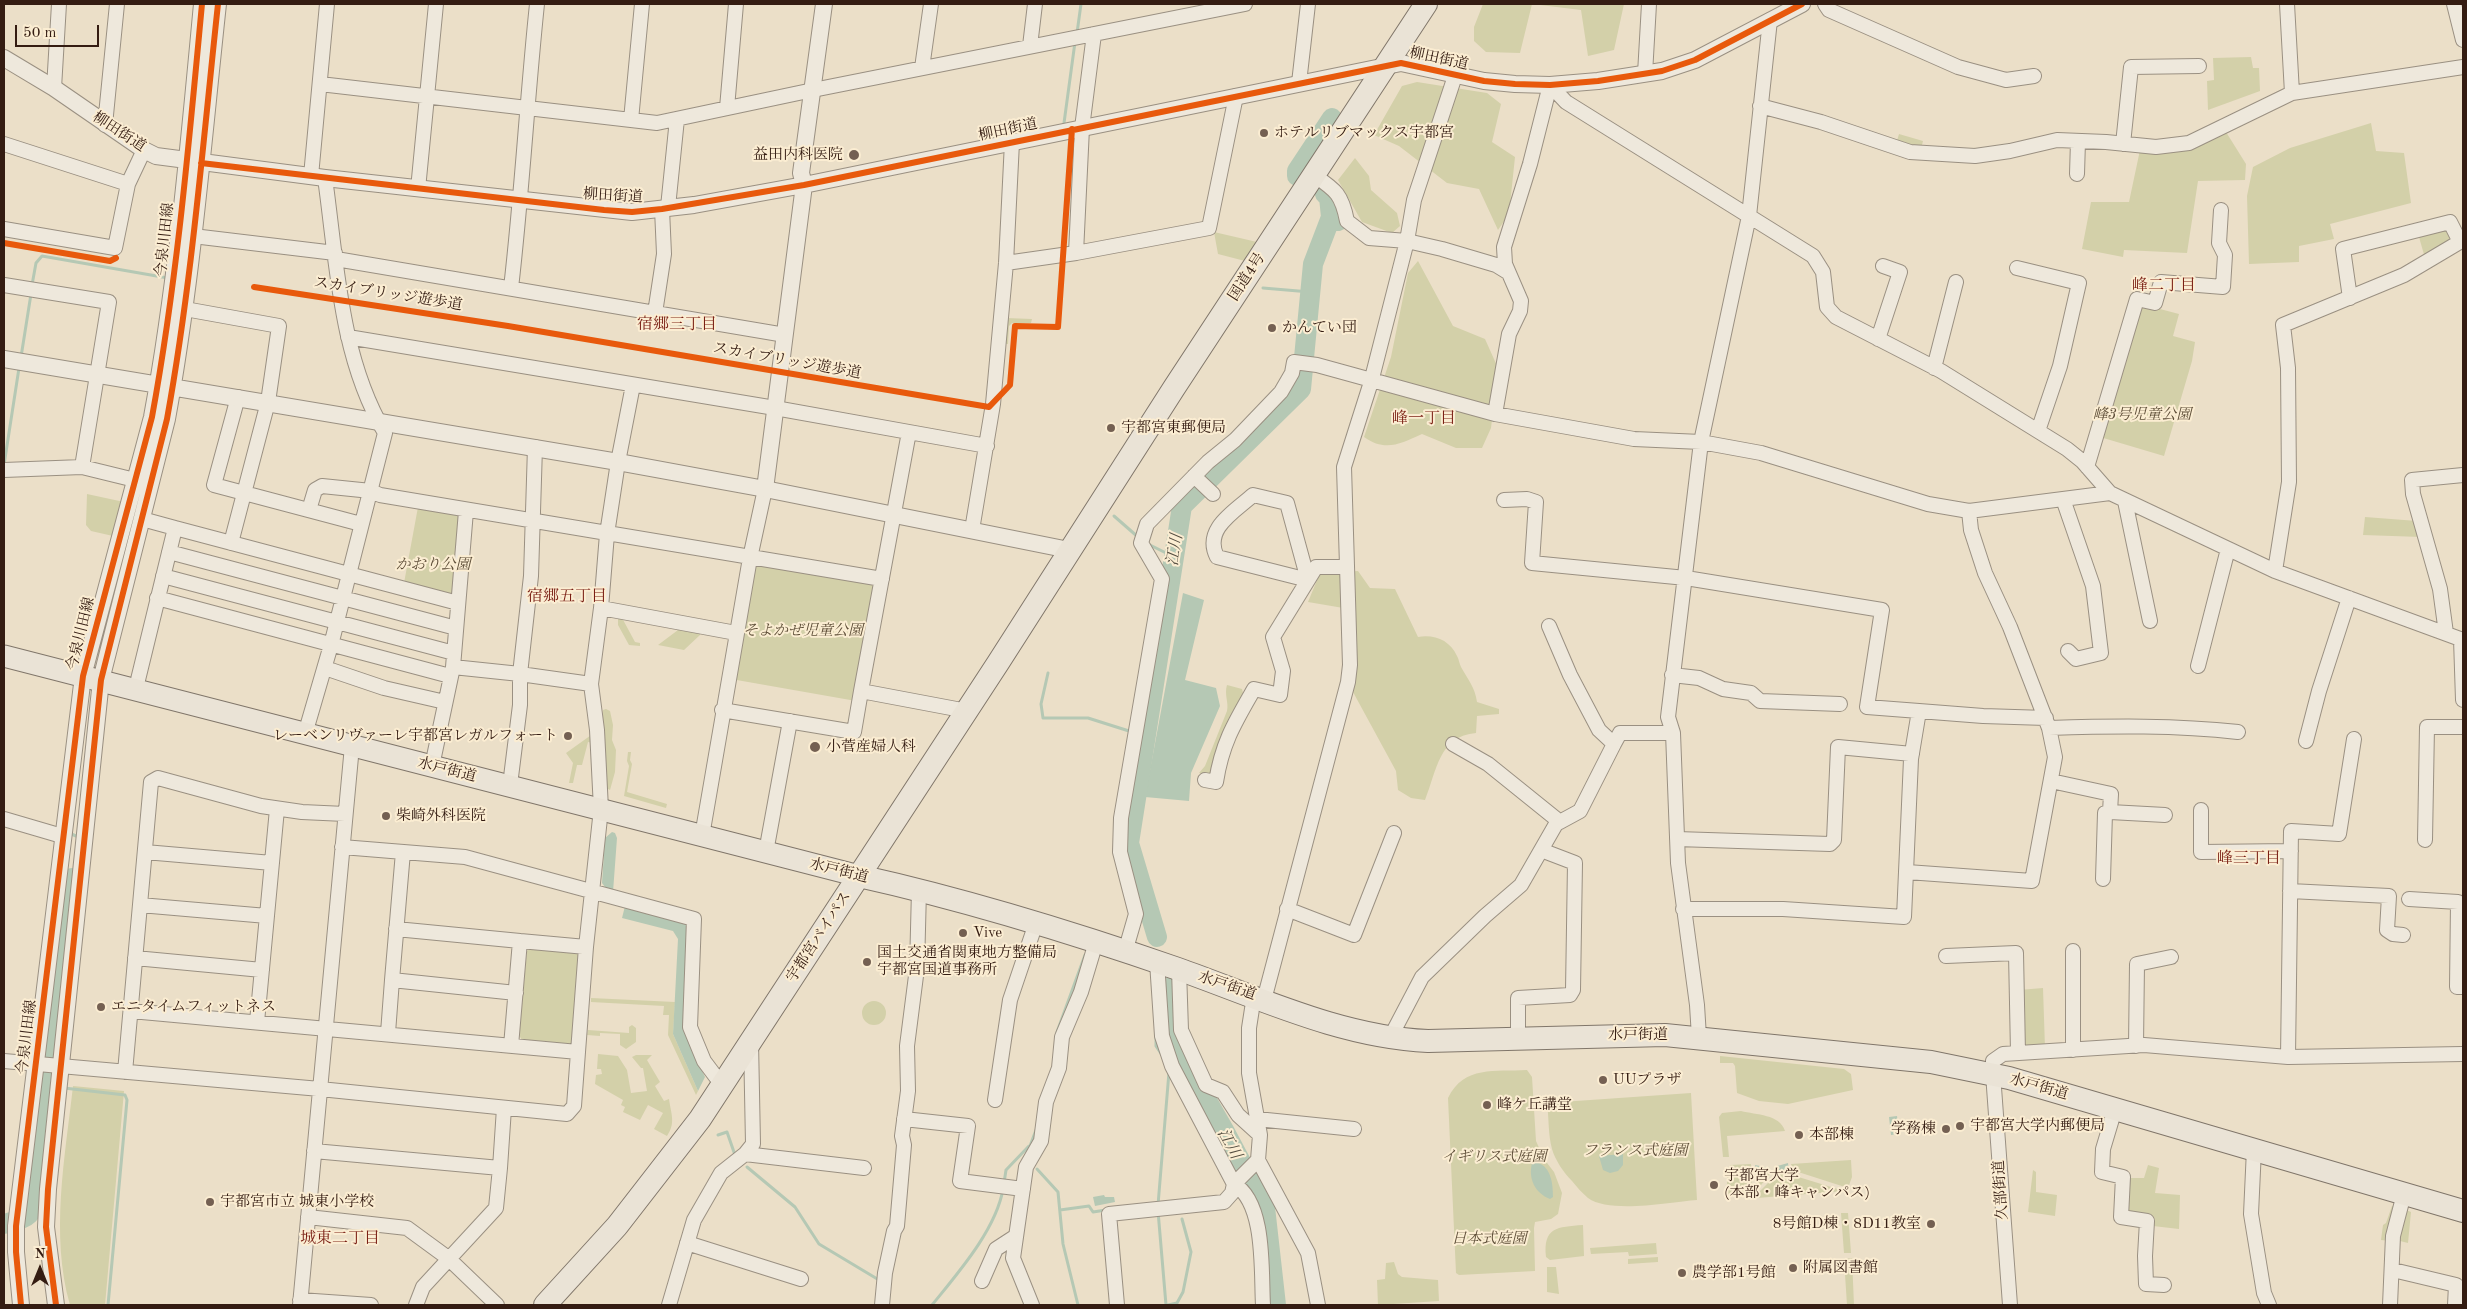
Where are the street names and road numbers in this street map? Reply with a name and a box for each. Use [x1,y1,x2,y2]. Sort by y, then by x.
street label: 柳田街道 [1408,44,1470,74]
street label: 柳田街道 [89,108,149,156]
street label: 柳田街道 [977,115,1039,145]
street label: 柳田街道 [583,185,643,207]
street label: 今泉川田線 [152,202,178,278]
street label: 国道4号 [1225,250,1269,304]
street label: スカイブリッジ遊歩道 [313,273,463,315]
street label: スカイブリッジ遊歩道 [712,339,862,383]
street label: 今泉川田線 [63,595,99,673]
street label: 水戸街道 [416,754,478,786]
street label: 水戸街道 [808,855,870,887]
street label: 宇都宮バイパス [783,888,855,986]
street label: 水戸街道 [1196,968,1258,1004]
street label: 今泉川田線 [13,999,41,1075]
street label: 水戸街道 [1608,1026,1668,1044]
street label: 水戸街道 [2008,1070,2070,1104]
street label: 久部街道 [1990,1159,2012,1221]

